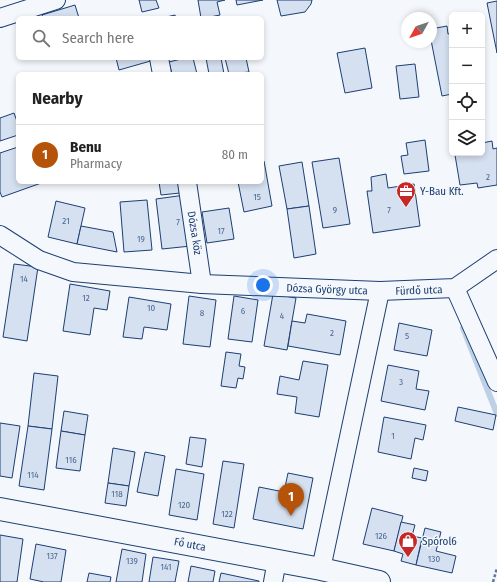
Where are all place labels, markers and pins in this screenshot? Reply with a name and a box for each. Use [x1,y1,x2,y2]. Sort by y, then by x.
office icon: Y-Bau Kft. [395,180,417,208]
place label: Y-Bau Kft. [420,185,464,198]
pin: 1 [278,483,304,516]
shop icon: Spórol6 [397,530,419,558]
place label: Spórol6 [422,535,457,548]

